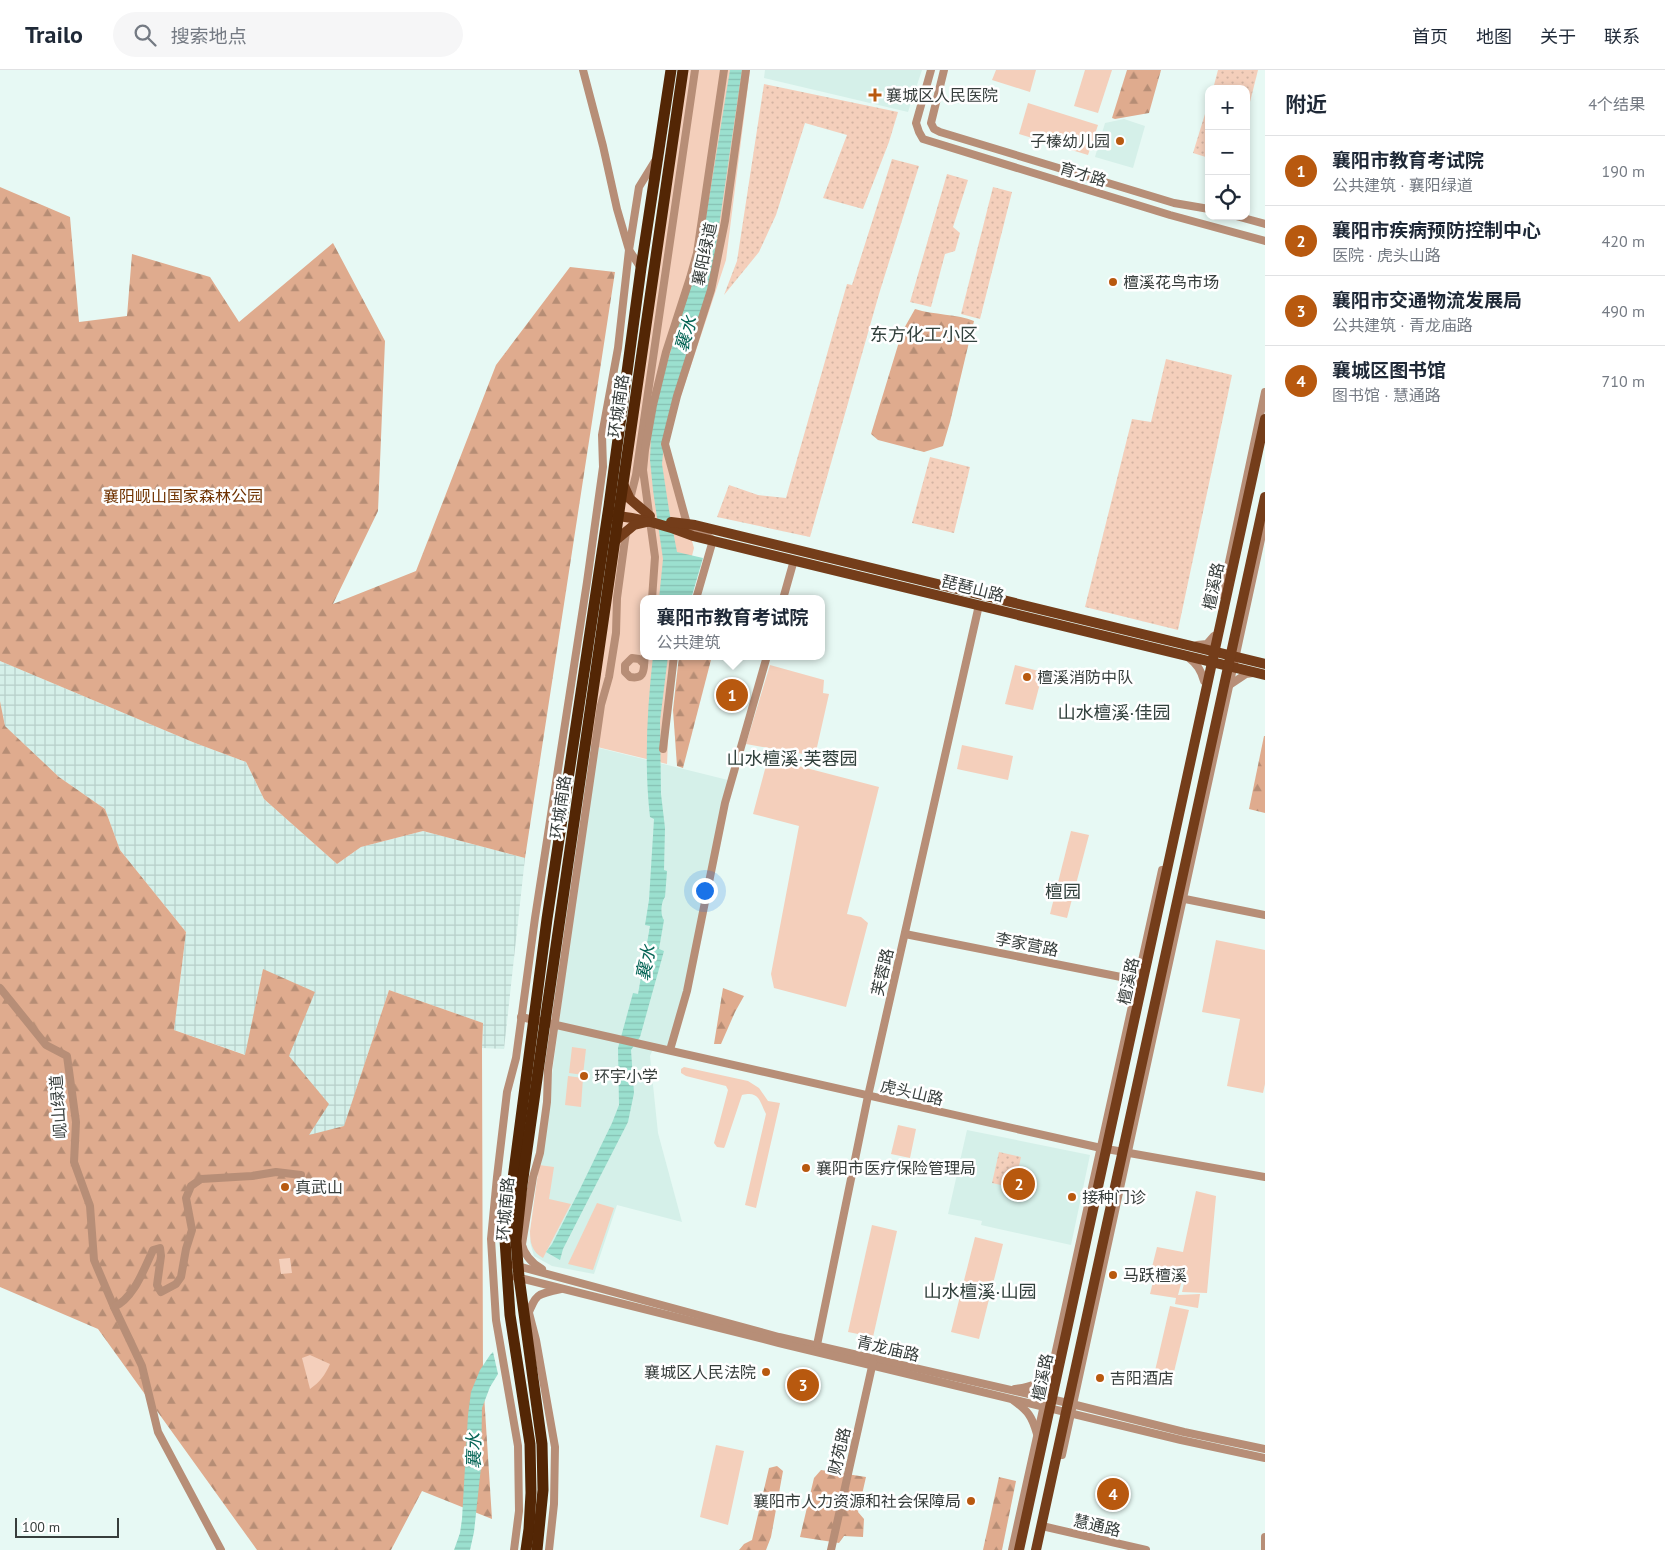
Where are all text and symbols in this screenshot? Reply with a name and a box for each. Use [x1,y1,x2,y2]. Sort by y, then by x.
search box [113,12,463,57]
text: Trailo [25,19,83,50]
icon: search [131,21,159,49]
text: 搜索地点 [171,24,247,48]
text: 首页 [1412,25,1448,48]
text: 地图 [1476,25,1512,48]
text: 关于 [1540,25,1576,48]
text: 联系 [1604,25,1640,48]
place label: 襄城区人民医院 [886,85,998,105]
map controls [1205,85,1250,220]
button: + [1205,85,1250,130]
marker: 襄城区人民医院 [868,88,882,102]
text: 附近 [1285,91,1327,118]
text: 4个结果 [1588,94,1645,114]
button: − [1205,130,1250,175]
place label: 子榛幼儿园 [1030,131,1110,151]
marker: 子榛幼儿园 [1114,135,1126,147]
text: 襄阳市教育考试院 [1332,148,1484,172]
street label: 育才路 [1057,157,1109,191]
text: 1 [1296,161,1306,181]
text: 190 m [1602,161,1645,181]
button: locate [1205,175,1250,220]
text: 公共建筑 · 襄阳绿道 [1332,175,1473,195]
text: 襄阳市疾病预防控制中心 [1332,218,1541,242]
street label: 襄阳绿道 [688,221,720,287]
text: 2 [1296,231,1306,251]
text: 420 m [1602,231,1645,251]
text: 医院 · 虎头山路 [1332,245,1441,265]
place label: 檀溪花鸟市场 [1123,272,1219,292]
marker: 檀溪花鸟市场 [1107,276,1119,288]
text: 襄阳市交通物流发展局 [1332,288,1522,312]
text: 3 [1296,301,1306,321]
text: 490 m [1602,301,1645,321]
water label: 襄水 [669,312,702,354]
text: 公共建筑 · 青龙庙路 [1332,315,1473,335]
district label: 东方化工小区 [870,323,978,346]
text: 襄城区图书馆 [1332,358,1446,382]
text: 4 [1296,371,1306,391]
text: 710 m [1602,371,1645,391]
street label: 环城南路 [604,373,632,439]
text: 图书馆 · 慧通路 [1332,385,1441,405]
park label: 襄阳岘山国家森林公园 [103,486,263,506]
street label: 檀溪路 [1198,560,1228,612]
street label: 琵琶山路 [940,571,1006,605]
popup [640,595,825,660]
text: 襄阳市教育考试院 [656,605,809,629]
text: 公共建筑 [656,632,721,652]
place label: 檀溪消防中队 [1037,667,1133,687]
marker: 檀溪消防中队 [1021,671,1033,683]
pin: 1 [716,676,748,714]
district label: 山水檀溪·佳园 [1058,701,1170,724]
district label: 山水檀溪·芙蓉园 [727,747,857,770]
street label: 环城南路 [546,774,574,840]
your location [692,878,718,904]
district label: 檀园 [1045,880,1081,903]
street label: 李家营路 [994,928,1060,960]
water label: 襄水 [631,942,661,983]
street label: 芙蓉路 [867,946,897,998]
street label: 檀溪路 [1113,955,1143,1007]
place label: 环宇小学 [594,1066,658,1086]
marker: 环宇小学 [578,1070,590,1082]
street label: 岘山绿道 [46,1074,70,1140]
street label: 虎头山路 [879,1075,945,1109]
place label: 襄阳市医疗保险管理局 [816,1158,976,1178]
marker: 襄阳市医疗保险管理局 [800,1162,812,1174]
pin: 2 [1003,1165,1035,1203]
street label: 环城南路 [492,1176,518,1242]
place label: 真武山 [295,1177,343,1197]
marker: 真武山 [279,1181,291,1193]
place label: 接种门诊 [1082,1187,1146,1207]
marker: 接种门诊 [1066,1191,1078,1203]
place label: 马跃檀溪 [1123,1265,1187,1285]
marker: 马跃檀溪 [1107,1269,1119,1281]
district label: 山水檀溪·山园 [924,1280,1036,1303]
street label: 青龙庙路 [855,1331,921,1365]
street label: 檀溪路 [1027,1351,1057,1403]
place label: 襄城区人民法院 [644,1362,756,1382]
marker: 襄城区人民法院 [760,1366,772,1378]
pin: 3 [787,1366,819,1404]
place label: 吉阳酒店 [1110,1368,1174,1388]
marker: 吉阳酒店 [1094,1372,1106,1384]
street label: 财苑路 [824,1425,854,1477]
water label: 襄水 [462,1432,485,1469]
pin: 4 [1097,1475,1129,1513]
place label: 襄阳市人力资源和社会保障局 [753,1491,961,1511]
marker: 襄阳市人力资源和社会保障局 [965,1495,977,1507]
street label: 慧通路 [1071,1510,1123,1540]
scale bar [15,1515,119,1538]
text: 100 m [22,1518,60,1536]

